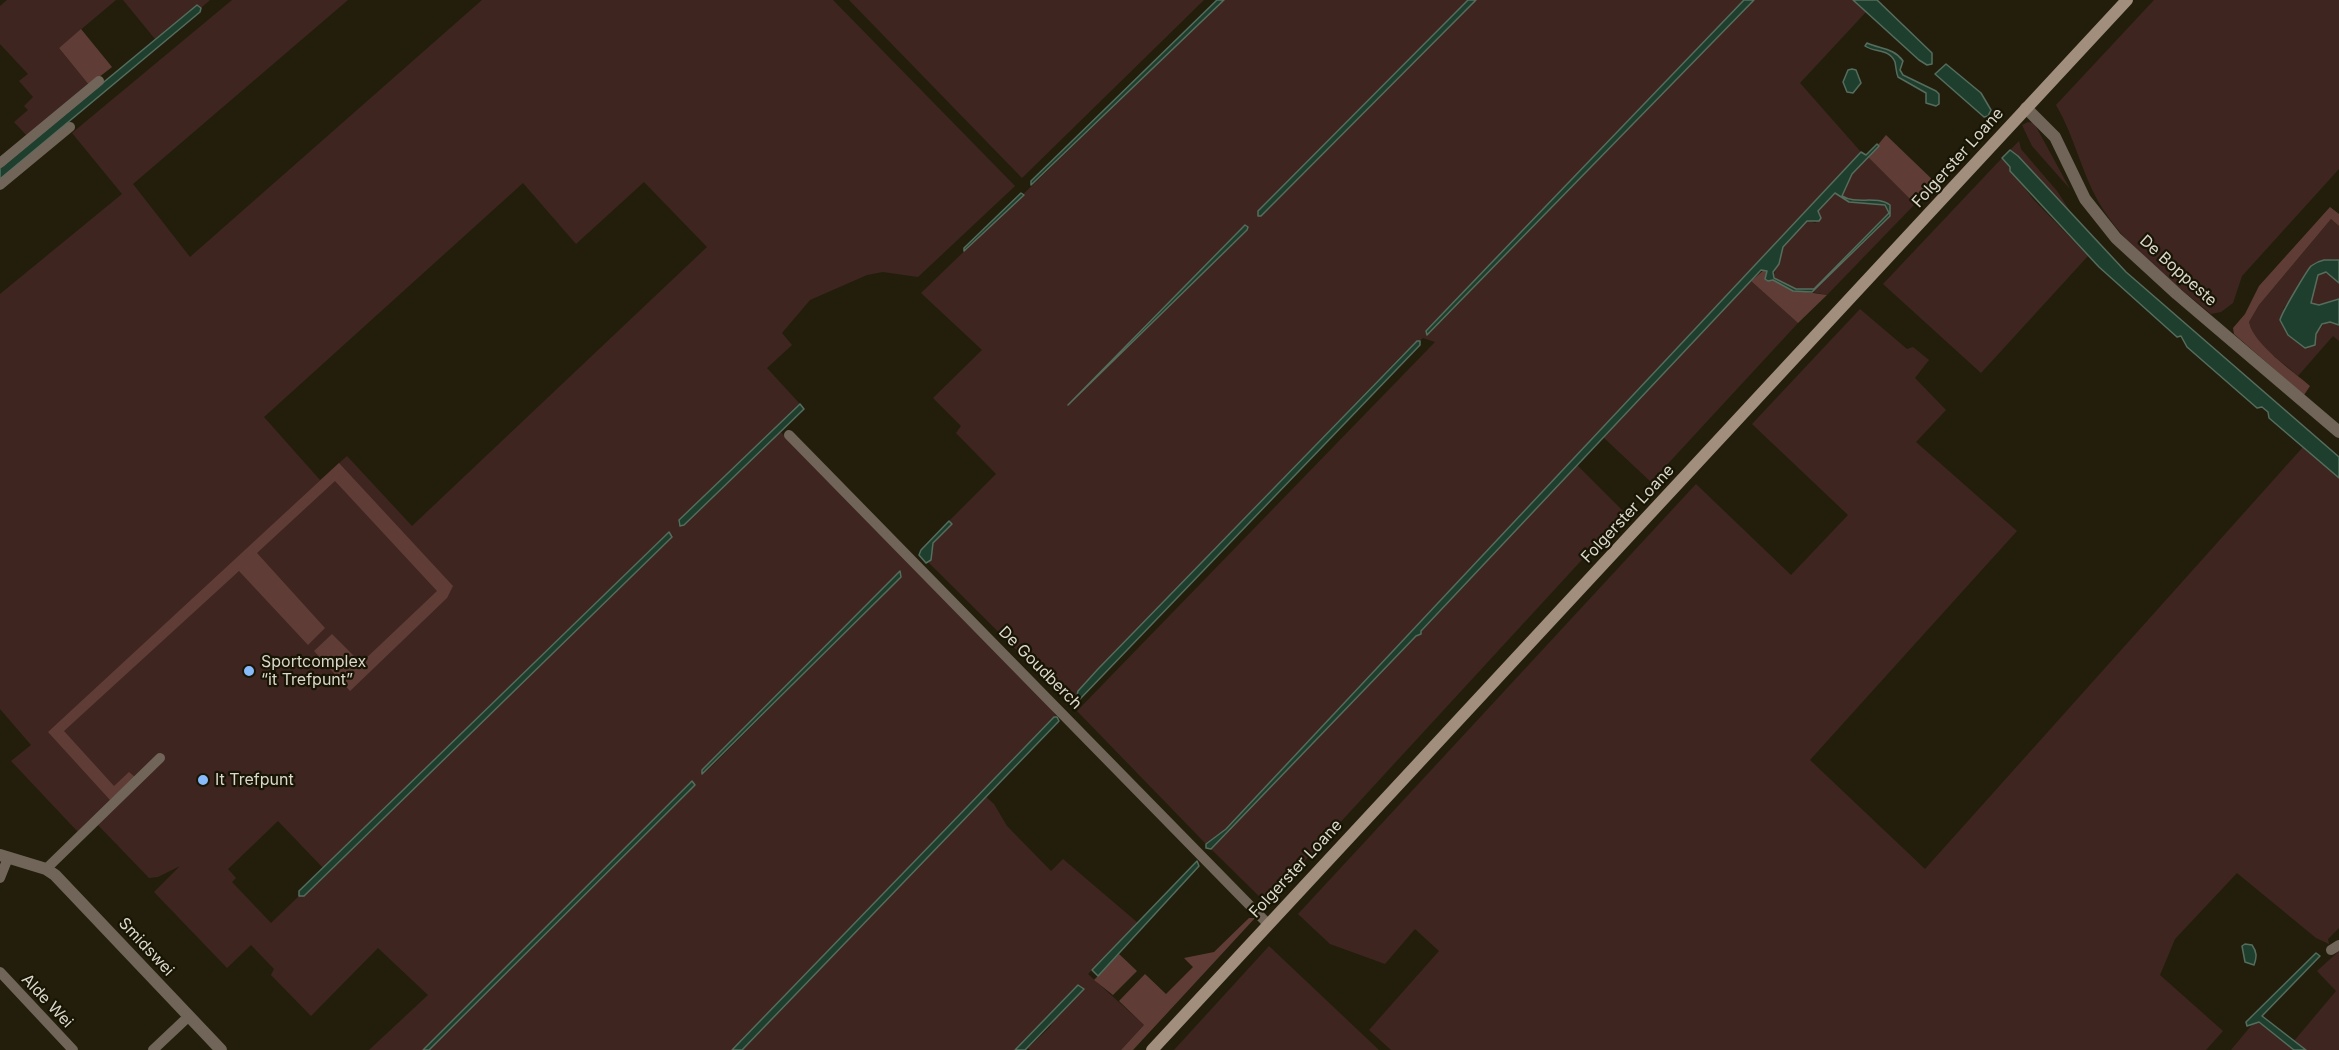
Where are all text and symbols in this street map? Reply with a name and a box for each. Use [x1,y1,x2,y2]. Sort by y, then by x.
street label: Folgerster Loane [1908,104,2008,212]
street label: De Boppeste [2135,231,2221,311]
street label: Folgerster Loane [1578,461,1678,567]
street label: De Goudberch [994,622,1086,714]
place label: Sportcomplex “it Trefpunt” [261,652,366,690]
marker: Sportcomplex “it Trefpunt” [242,664,256,678]
place label: It Trefpunt [215,770,294,790]
marker: It Trefpunt [196,773,210,787]
street label: Folgerster Loane [1246,816,1346,922]
street label: Smidswei [114,914,178,980]
street label: Alde Wei [17,970,77,1032]

